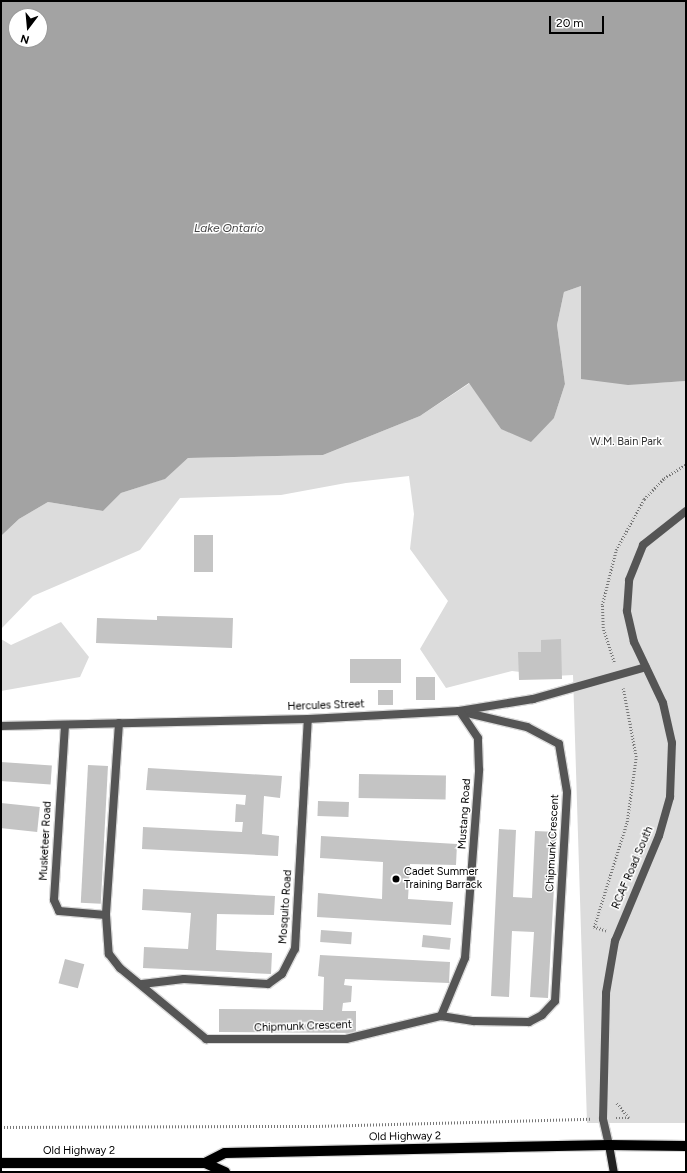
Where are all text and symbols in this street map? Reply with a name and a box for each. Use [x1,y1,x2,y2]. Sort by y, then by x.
north arrow [8,8,48,48]
scale bar [551,8,606,34]
text: 20 m [556,16,584,30]
text: N [19,32,31,46]
water label: Lake Ontario [194,222,264,236]
park label: W.M. Bain Park [590,435,662,449]
street label: Hercules Street [287,698,365,714]
street label: Mustang Road [456,778,474,850]
street label: Chipmunk Crescent [544,794,562,892]
street label: Musketeer Road [37,801,55,881]
street label: RCAF Road South [610,825,656,911]
place label: Cadet Summer Training Barrack [404,866,482,892]
street label: Mosquito Road [277,869,295,945]
marker: Cadet Summer Training Barrack [391,874,401,884]
street label: Chipmunk Crescent [254,1019,352,1035]
street label: Old Highway 2 [369,1130,441,1144]
street label: Old Highway 2 [43,1144,115,1158]

